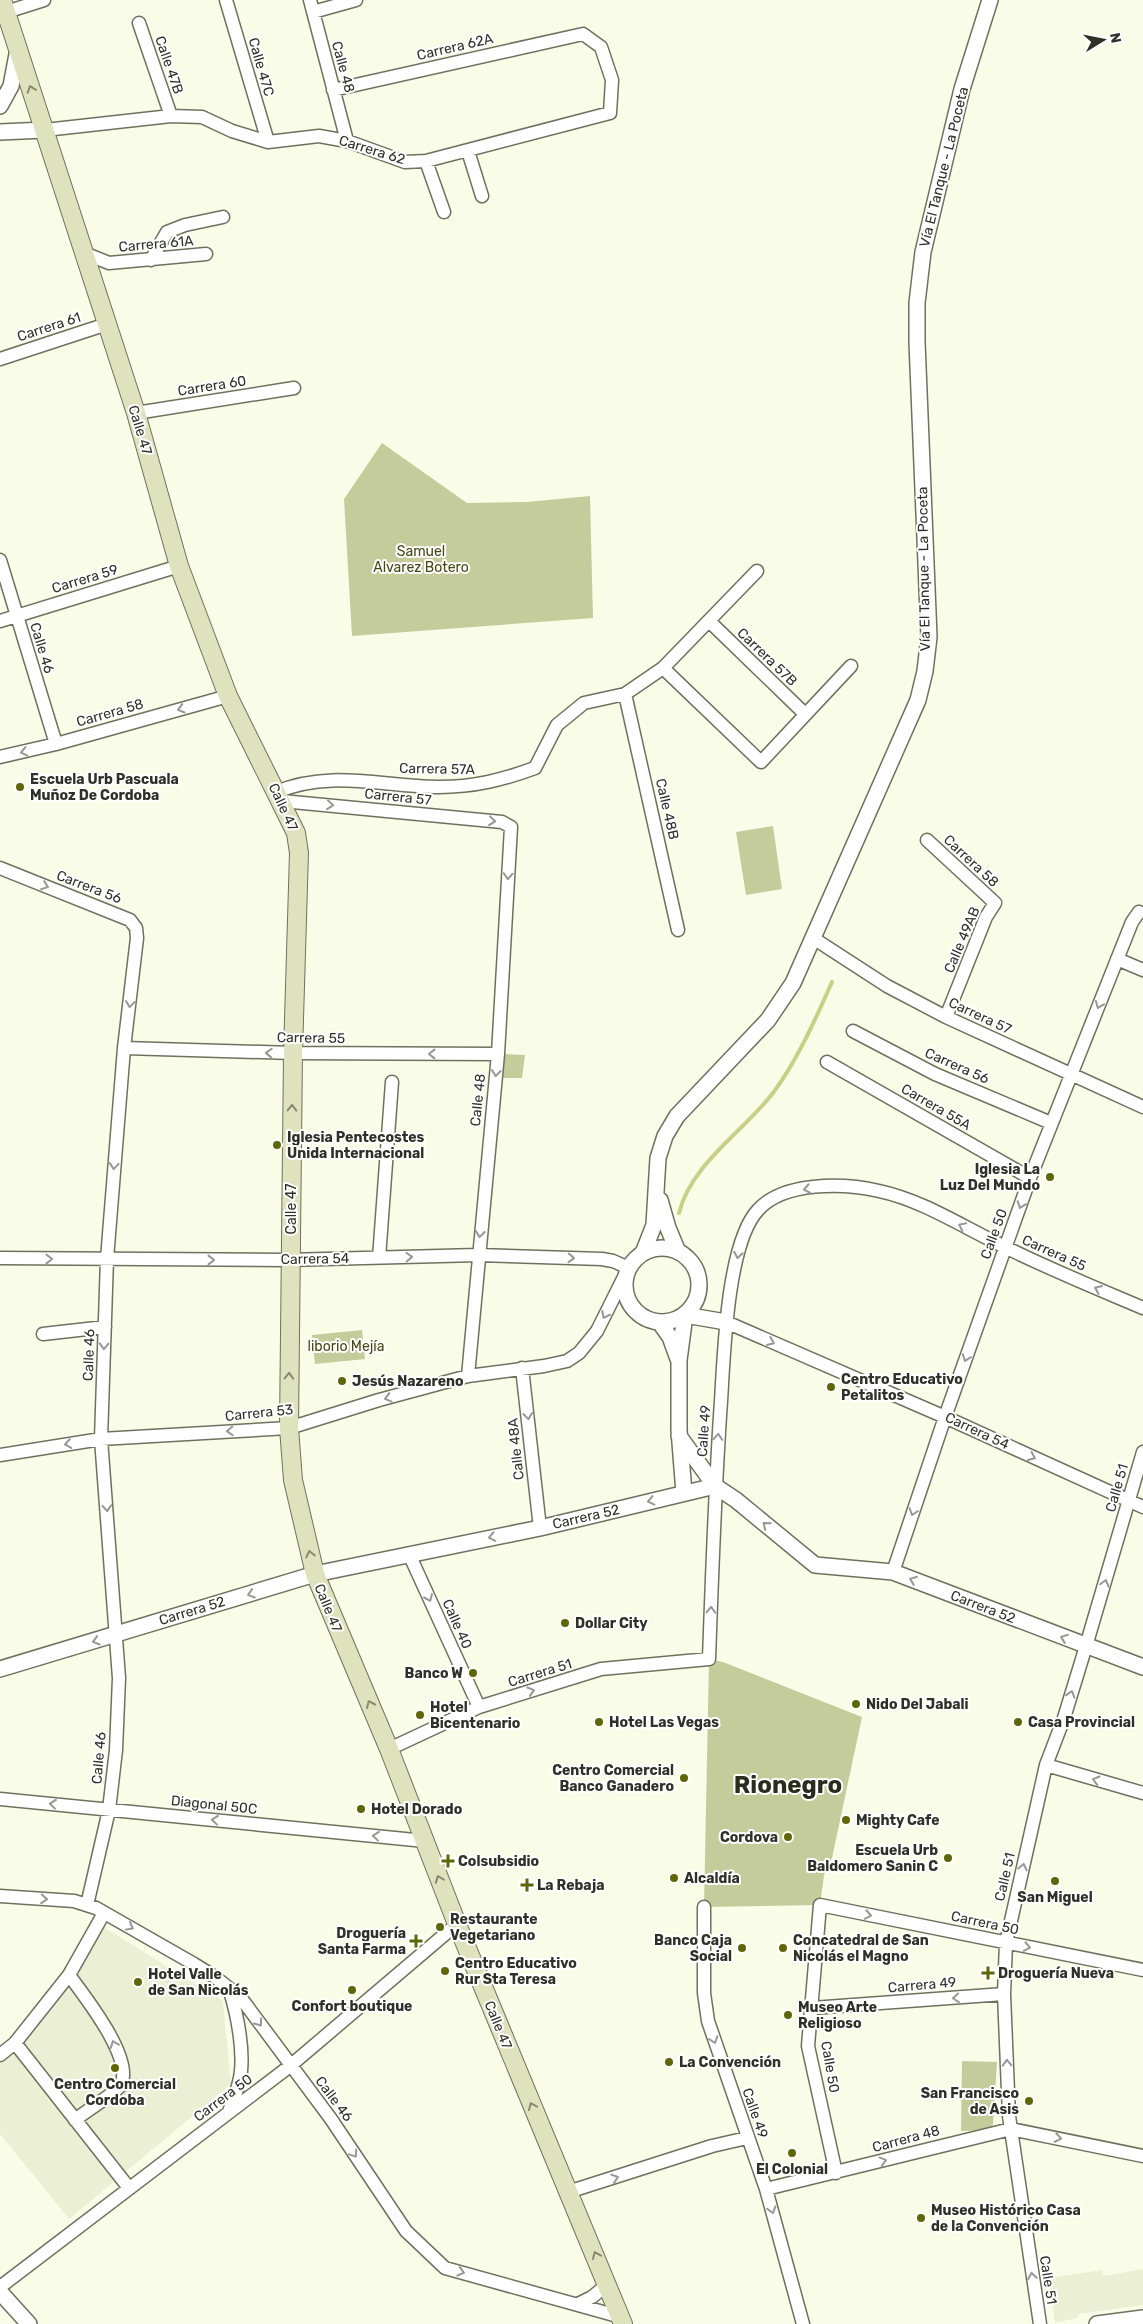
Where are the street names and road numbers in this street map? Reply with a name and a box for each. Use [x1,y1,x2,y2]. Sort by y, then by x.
street label: Carrera 62A [415,30,495,64]
street label: Calle 47B [151,34,187,96]
street label: Calle 47C [245,36,277,98]
street label: Calle 48 [328,39,358,95]
street label: Vía El Tanque - La Poceta [916,85,972,249]
street label: Carrera 62 [337,132,407,168]
street label: Carrera 61A [118,232,195,256]
street label: Carrera 61 [15,309,83,345]
street label: Carrera 60 [177,372,248,400]
street label: Calle 47 [124,403,156,457]
street label: Vía El Tanque - La Poceta [914,487,934,651]
street label: Carrera 59 [50,561,120,597]
street label: Calle 46 [26,621,58,675]
street label: Carrera 57B [734,624,800,690]
street label: Carrera 58 [75,695,146,731]
street label: Carrera 57A [399,760,476,778]
street label: Calle 48B [652,777,682,841]
street label: Calle 47 [265,780,301,834]
street label: Carrera 57 [364,785,432,809]
street label: Carrera 58 [940,831,1002,891]
street label: Carrera 56 [54,867,124,907]
street label: Calle 49AB [940,904,984,976]
street label: Carrera 57 [946,994,1014,1038]
street label: Carrera 55 [277,1029,345,1047]
street label: Carrera 56 [922,1044,992,1088]
street label: Calle 48 [467,1073,489,1127]
street label: Carrera 55A [898,1080,974,1134]
street label: Calle 47 [283,1184,300,1234]
street label: Calle 50 [977,1206,1011,1262]
street label: Carrera 55 [1019,1231,1089,1275]
street label: Carrera 54 [280,1250,350,1268]
street label: Calle 46 [80,1329,98,1381]
street label: Carrera 53 [224,1401,294,1425]
street label: Calle 49 [694,1404,714,1458]
street label: Carrera 54 [942,1409,1012,1453]
street label: Calle 48A [504,1417,528,1481]
street label: Calle 51 [1102,1462,1132,1514]
street label: Carrera 52 [551,1501,621,1533]
street label: Calle 47 [311,1581,345,1635]
street label: Carrera 52 [948,1587,1018,1627]
street label: Carrera 52 [157,1593,227,1629]
street label: Calle 40 [439,1596,476,1652]
street label: Carrera 51 [506,1655,574,1691]
street label: Calle 46 [88,1731,110,1785]
street label: Diagonal 50C [170,1792,258,1818]
street label: Calle 51 [991,1851,1019,1903]
street label: Carrera 50 [950,1908,1021,1939]
street label: Carrera 49 [887,1974,957,1996]
street label: Calle 47 [481,1998,515,2052]
street label: Calle 50 [817,2040,843,2094]
street label: Carrera 50 [190,2070,256,2126]
street label: Calle 46 [311,2073,357,2125]
street label: Calle 49 [738,2086,772,2140]
street label: Carrera 48 [870,2122,942,2156]
street label: Calle 51 [1036,2254,1060,2306]

